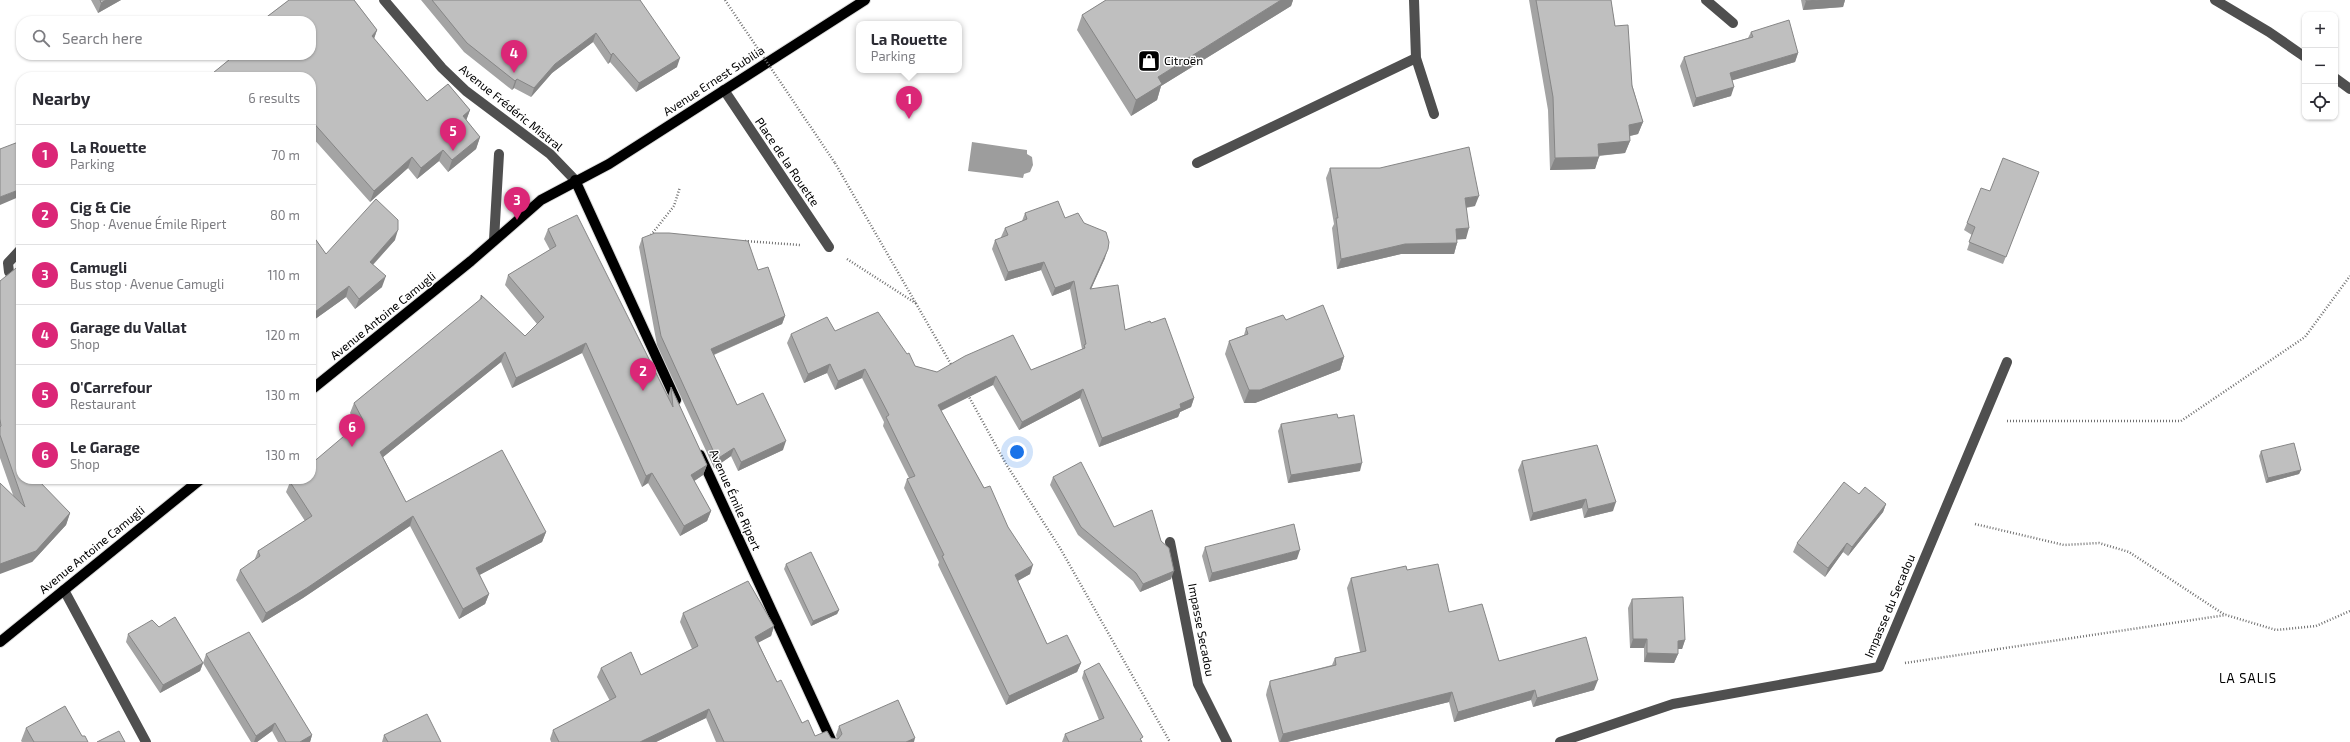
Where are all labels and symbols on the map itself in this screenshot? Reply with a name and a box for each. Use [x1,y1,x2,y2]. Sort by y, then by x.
pin: 4 [501,40,527,73]
street label: Avenue Ernest Subilia [660,42,767,118]
shop icon: Citroën [1136,48,1162,74]
place label: Citroën [1164,53,1203,67]
street label: Avenue Frédéric Mistral [457,61,567,154]
pin: 1 [896,86,922,119]
street label: Place de la Rouette [753,114,823,208]
pin: 5 [440,118,466,151]
pin: 3 [504,187,530,220]
street label: Avenue Antoine Camugli [327,268,438,362]
pin: 2 [630,358,656,391]
pin: 6 [339,414,365,447]
your location [1007,442,1027,462]
street label: Avenue Émile Ripert [707,447,765,553]
street label: Avenue Antoine Camugli [36,502,147,596]
street label: Impasse du Secadou [1861,552,1917,659]
street label: Impasse Secadou [1186,582,1218,678]
district label: LA SALIS [2219,670,2277,686]

